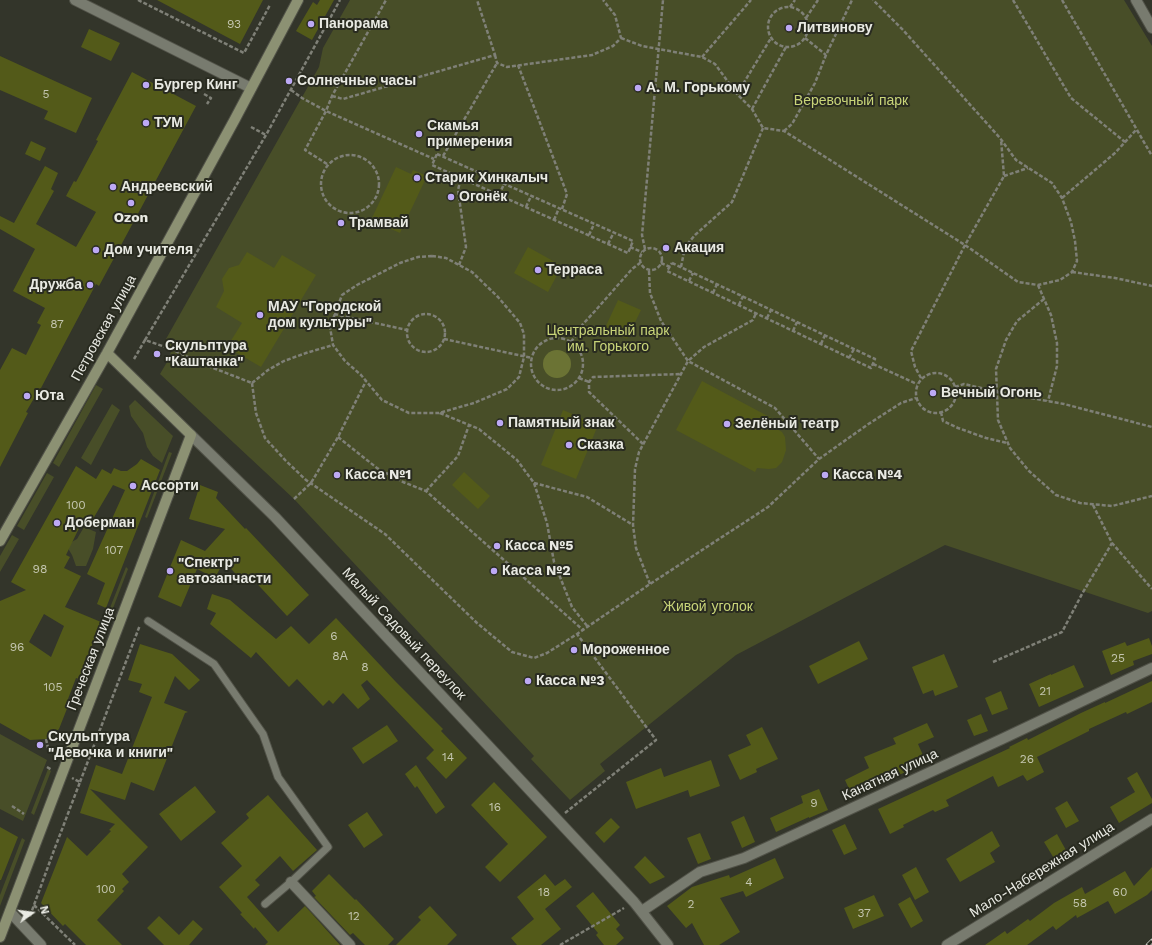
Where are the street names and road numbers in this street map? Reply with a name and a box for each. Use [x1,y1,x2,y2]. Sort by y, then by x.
street label: Петровская улица [68,272,140,384]
street label: Малый Садовый переулок [338,565,470,703]
street label: Греческая улица [64,605,118,713]
street label: Канатная улица [839,745,941,805]
street label: Мало-Набережная улица [967,818,1117,922]

